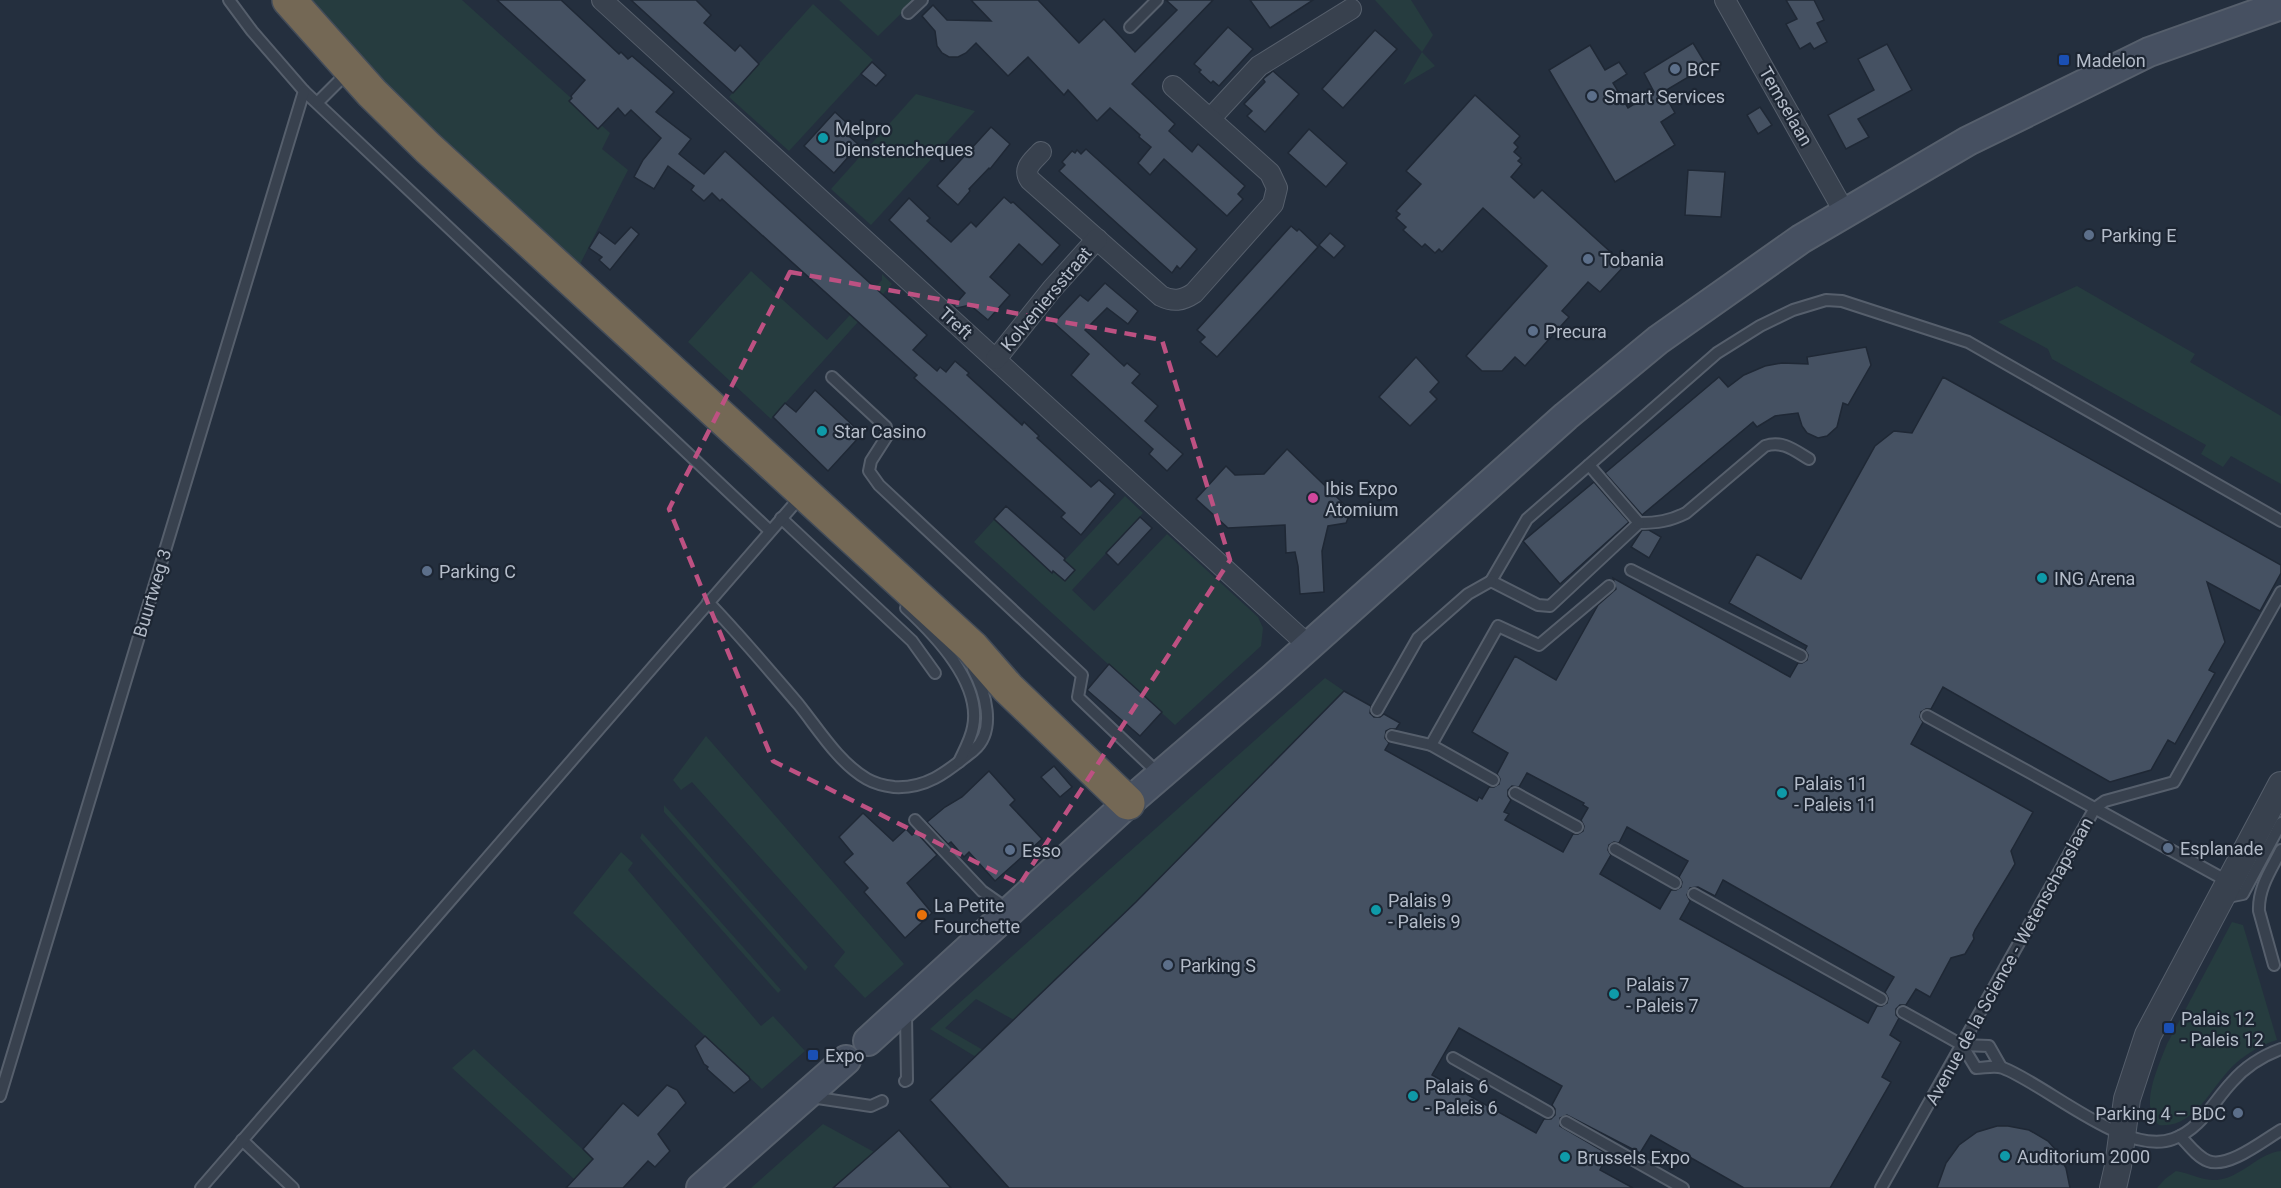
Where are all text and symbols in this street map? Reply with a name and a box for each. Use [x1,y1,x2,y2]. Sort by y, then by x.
place label: Madelon [2076,50,2146,71]
marker: Madelon [2057,53,2071,67]
place label: BCF [1687,59,1720,80]
marker: BCF [1668,62,1682,76]
street label: Temselaan [1755,63,1817,149]
place label: Smart Services [1604,86,1725,107]
marker: Smart Services [1585,89,1599,103]
place label: Melpro Dienstencheques [835,118,973,160]
marker: Melpro Dienstencheques [816,131,830,145]
place label: Parking E [2101,225,2176,246]
marker: Parking E [2082,228,2096,242]
street label: Kolveniersstraat [996,243,1096,355]
place label: Tobania [1600,249,1664,270]
marker: Tobania [1581,252,1595,266]
street label: Treft [935,303,977,343]
place label: Precura [1545,321,1607,342]
marker: Precura [1526,324,1540,338]
place label: Star Casino [834,421,926,442]
marker: Star Casino [815,424,829,438]
place label: Ibis Expo Atomium [1325,478,1398,520]
marker: Ibis Expo Atomium [1306,491,1320,505]
street label: Buurtweg 3 [129,546,175,640]
place label: Parking C [439,561,516,582]
marker: Parking C [420,564,434,578]
place label: ING Arena [2054,568,2135,589]
marker: ING Arena [2035,571,2049,585]
place label: Palais 11 - Paleis 11 [1794,773,1877,815]
marker: Palais 11 - Paleis 11 [1775,786,1789,800]
street label: Avenue de la Science - Wetenschapslaan [1921,814,2097,1108]
place label: Esplanade [2180,838,2263,859]
place label: Esso [1022,840,1061,861]
marker: Esplanade [2161,841,2175,855]
marker: Esso [1003,843,1017,857]
place label: Palais 9 - Paleis 9 [1388,890,1461,932]
place label: La Petite Fourchette [934,895,1020,937]
marker: Palais 9 - Paleis 9 [1369,903,1383,917]
marker: La Petite Fourchette [915,908,929,922]
place label: Parking S [1180,955,1256,976]
marker: Parking S [1161,958,1175,972]
place label: Palais 7 - Paleis 7 [1626,974,1699,1016]
marker: Palais 7 - Paleis 7 [1607,987,1621,1001]
place label: Palais 12 - Paleis 12 [2181,1008,2264,1050]
marker: Palais 12 - Paleis 12 [2162,1021,2176,1035]
place label: Expo [825,1045,865,1066]
marker: Expo [806,1048,820,1062]
place label: Palais 6 - Paleis 6 [1425,1076,1498,1118]
marker: Palais 6 - Paleis 6 [1406,1089,1420,1103]
place label: Parking 4 – BDC [2095,1103,2226,1124]
marker: Parking 4 – BDC [2231,1106,2245,1120]
place label: Auditorium 2000 [2017,1146,2150,1167]
place label: Brussels Expo [1577,1147,1690,1168]
marker: Auditorium 2000 [1998,1149,2012,1163]
marker: Brussels Expo [1558,1150,1572,1164]

